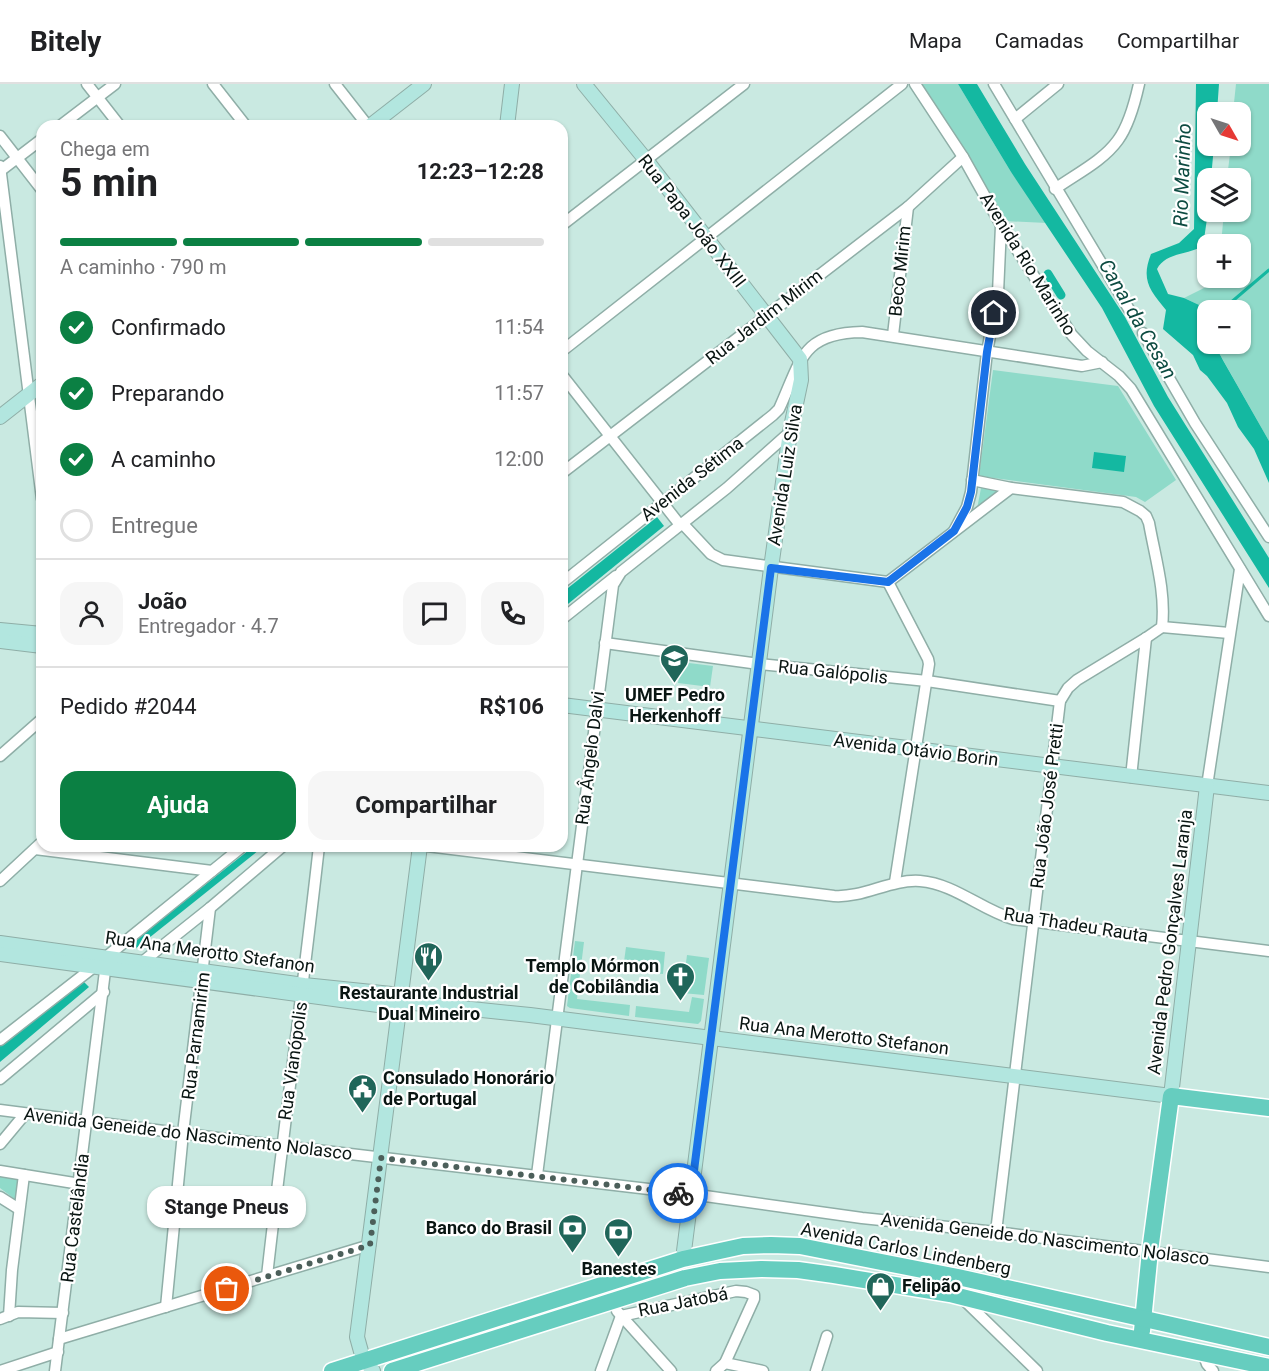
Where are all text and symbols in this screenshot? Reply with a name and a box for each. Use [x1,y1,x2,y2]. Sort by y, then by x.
text: Bitely [30,25,101,58]
text: Mapa [909,29,962,53]
text: Camadas [995,29,1084,53]
text: Compartilhar [1117,29,1239,53]
north arrow [1197,102,1251,156]
map controls [1197,102,1251,354]
water label: Rio Marinho [1168,123,1196,227]
text: Chega em [60,137,150,161]
street label: Rua Papa João XXIII [634,150,751,291]
text: 12:23–12:28 [417,159,544,184]
text: 5 min [60,160,158,206]
button: layers [1197,168,1251,222]
street label: Avenida Rio Marinho [976,188,1081,339]
street label: Beco Mirim [884,224,915,317]
button: + [1197,234,1251,288]
text: A caminho · 790 m [60,255,227,279]
water label: Canal da Cesan [1094,255,1182,383]
street label: Rua Jardim Mirim [701,265,826,369]
pin [968,287,1019,338]
icon: home [977,296,1010,329]
button: − [1197,300,1251,354]
icon: check [60,311,93,344]
text: Confirmado [111,315,226,340]
text: 11:54 [494,315,544,339]
icon: check [60,377,93,410]
text: Preparando [111,381,224,406]
text: 11:57 [494,381,544,405]
street label: Avenida Luiz Silva [763,403,806,547]
street label: Avenida Sétima [636,432,747,525]
icon: check [60,443,93,476]
text: A caminho [111,447,216,472]
text: 12:00 [494,447,544,471]
text: Entregue [111,513,198,538]
button: person [60,582,123,645]
button: chat [403,582,466,645]
button: phone [481,582,544,645]
text: João [138,589,187,614]
text: Entregador · 4.7 [138,614,279,638]
school or university icon: UMEF Pedro Herkenhoff [659,642,691,684]
street label: Rua Galópolis [777,655,889,688]
place label: UMEF Pedro Herkenhoff [625,684,725,726]
street label: Rua Ângelo Dalvi [571,690,608,826]
text: Pedido #2044 [60,694,197,719]
text: R$106 [479,694,544,719]
street label: Rua João José Pretti [1026,722,1067,890]
street label: Avenida Otávio Borin [832,729,1000,770]
button: Ajuda [60,771,296,840]
button: Compartilhar [308,771,544,840]
street label: Avenida Pedro Gonçalves Laranja [1143,808,1196,1076]
street label: Rua Thadeu Rauta [1002,903,1150,946]
street label: Rua Ana Merotto Stefanon [104,926,316,977]
restaurant icon: Restaurante Industrial Dual Mineiro [413,940,445,982]
place label: Templo Mórmon de Cobilândia [525,955,659,997]
church icon: Templo Mórmon de Cobilândia [664,960,696,1002]
street label: Rua Parnamirim [177,971,214,1101]
place label: Restaurante Industrial Dual Mineiro [339,982,519,1024]
street label: Rua Vianópolis [274,1000,311,1122]
street label: Rua Ana Merotto Stefanon [738,1012,950,1059]
place label: Consulado Honorário de Portugal [383,1067,554,1109]
public building icon: Consulado Honorário de Portugal [346,1072,378,1114]
street label: Avenida Geneide do Nascimento Nolasco [23,1103,353,1164]
street label: Rua Castelândia [56,1152,93,1284]
courier [648,1163,708,1223]
icon: bike [662,1177,695,1210]
callout: Stange Pneus [148,1187,306,1229]
text: Stange Pneus [164,1195,289,1219]
street label: Avenida Geneide do Nascimento Nolasco [880,1208,1210,1269]
bank icon: Banco do Brasil [557,1212,589,1254]
bank icon: Banestes [603,1216,635,1258]
place label: Banco do Brasil [426,1217,552,1238]
street label: Avenida Carlos Lindenberg [799,1218,1013,1279]
place label: Banestes [581,1258,657,1279]
pin [201,1263,252,1314]
shop icon: Felipão [865,1270,897,1312]
icon: bag [210,1272,243,1305]
place label: Felipão [902,1275,961,1296]
street label: Rua Jatobá [636,1283,730,1320]

